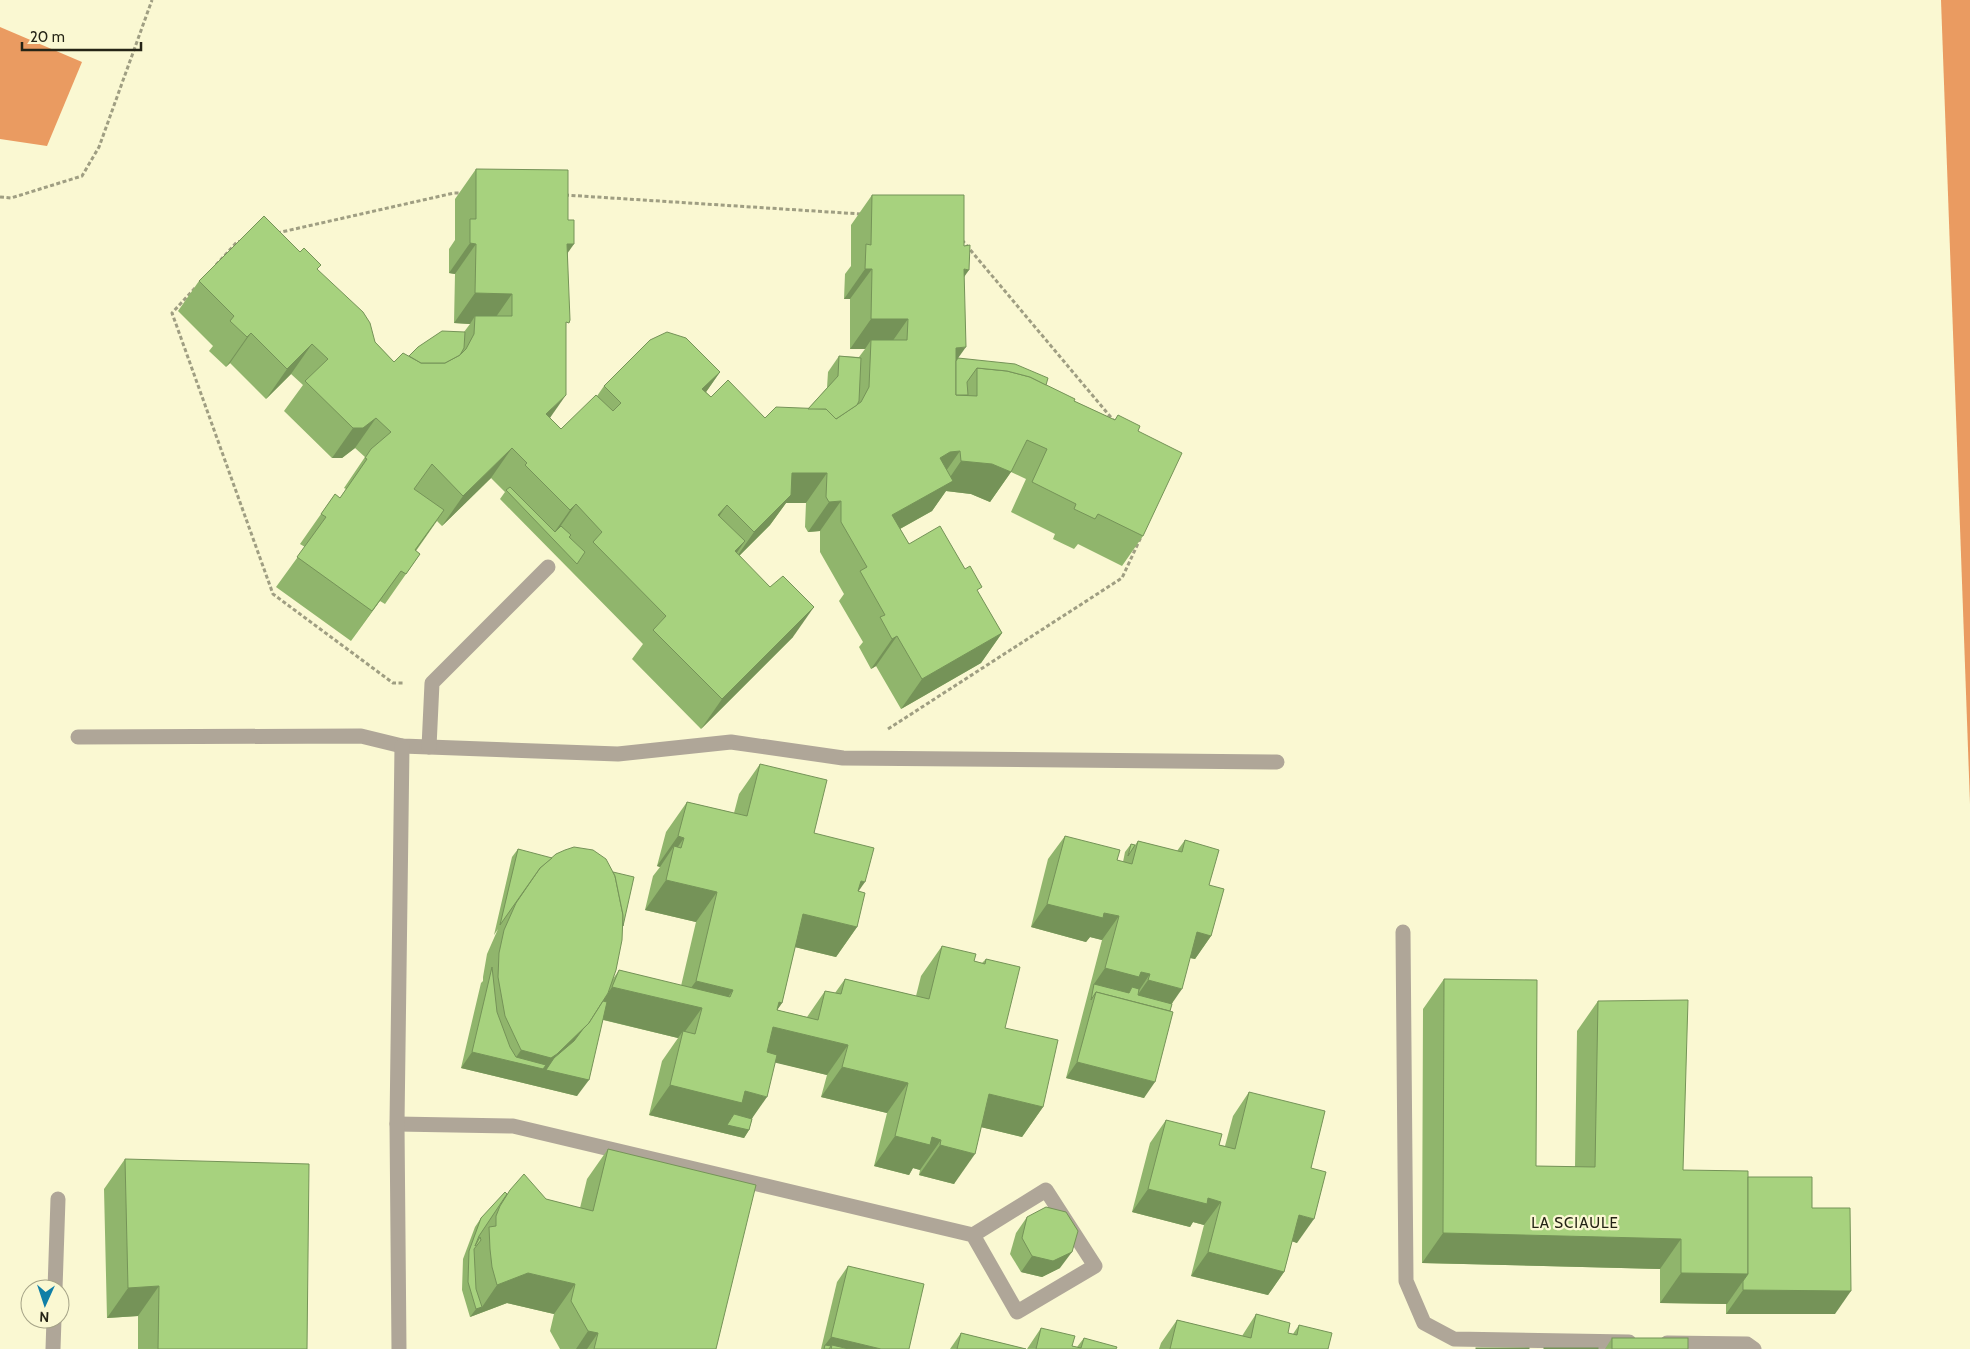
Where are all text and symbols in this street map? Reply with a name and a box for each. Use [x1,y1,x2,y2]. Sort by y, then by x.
scale bar [22,20,141,52]
text: 20 m [30,28,65,46]
district label: LA SCIAULE [1531,1214,1619,1232]
north arrow [20,1279,70,1329]
text: N [39,1308,50,1326]

